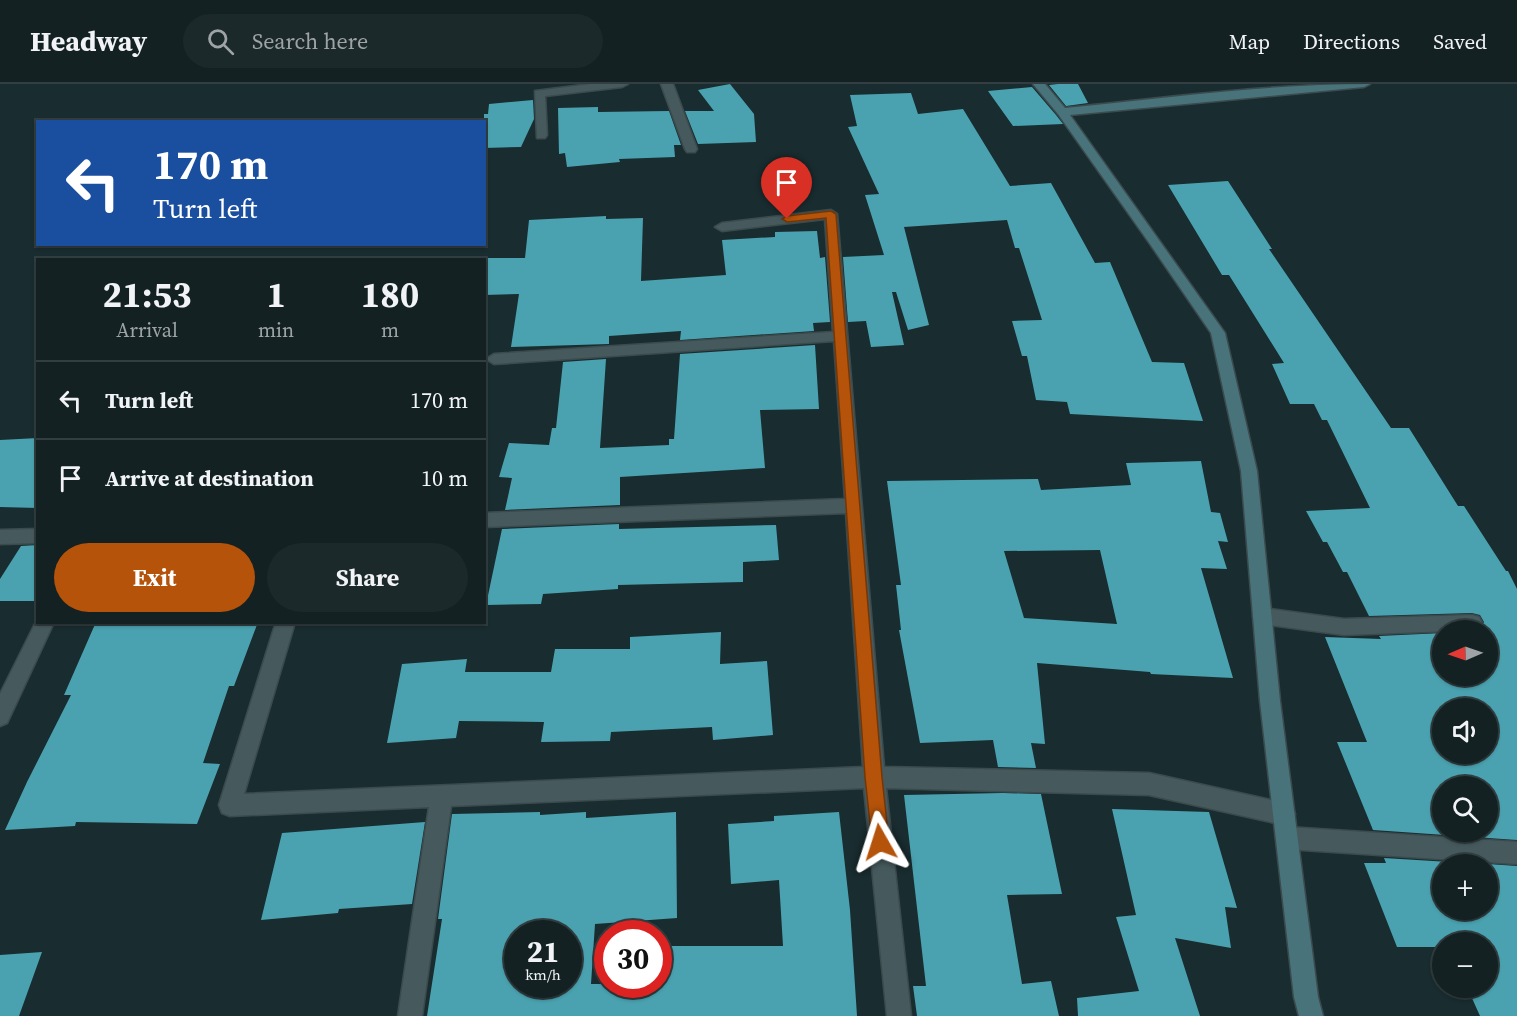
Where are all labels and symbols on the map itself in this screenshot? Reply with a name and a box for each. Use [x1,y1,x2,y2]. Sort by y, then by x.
pin [761,157,812,219]
north arrow [1432,620,1498,686]
position arrow [848,810,912,874]
speed limit sign: 30 [594,920,672,998]

